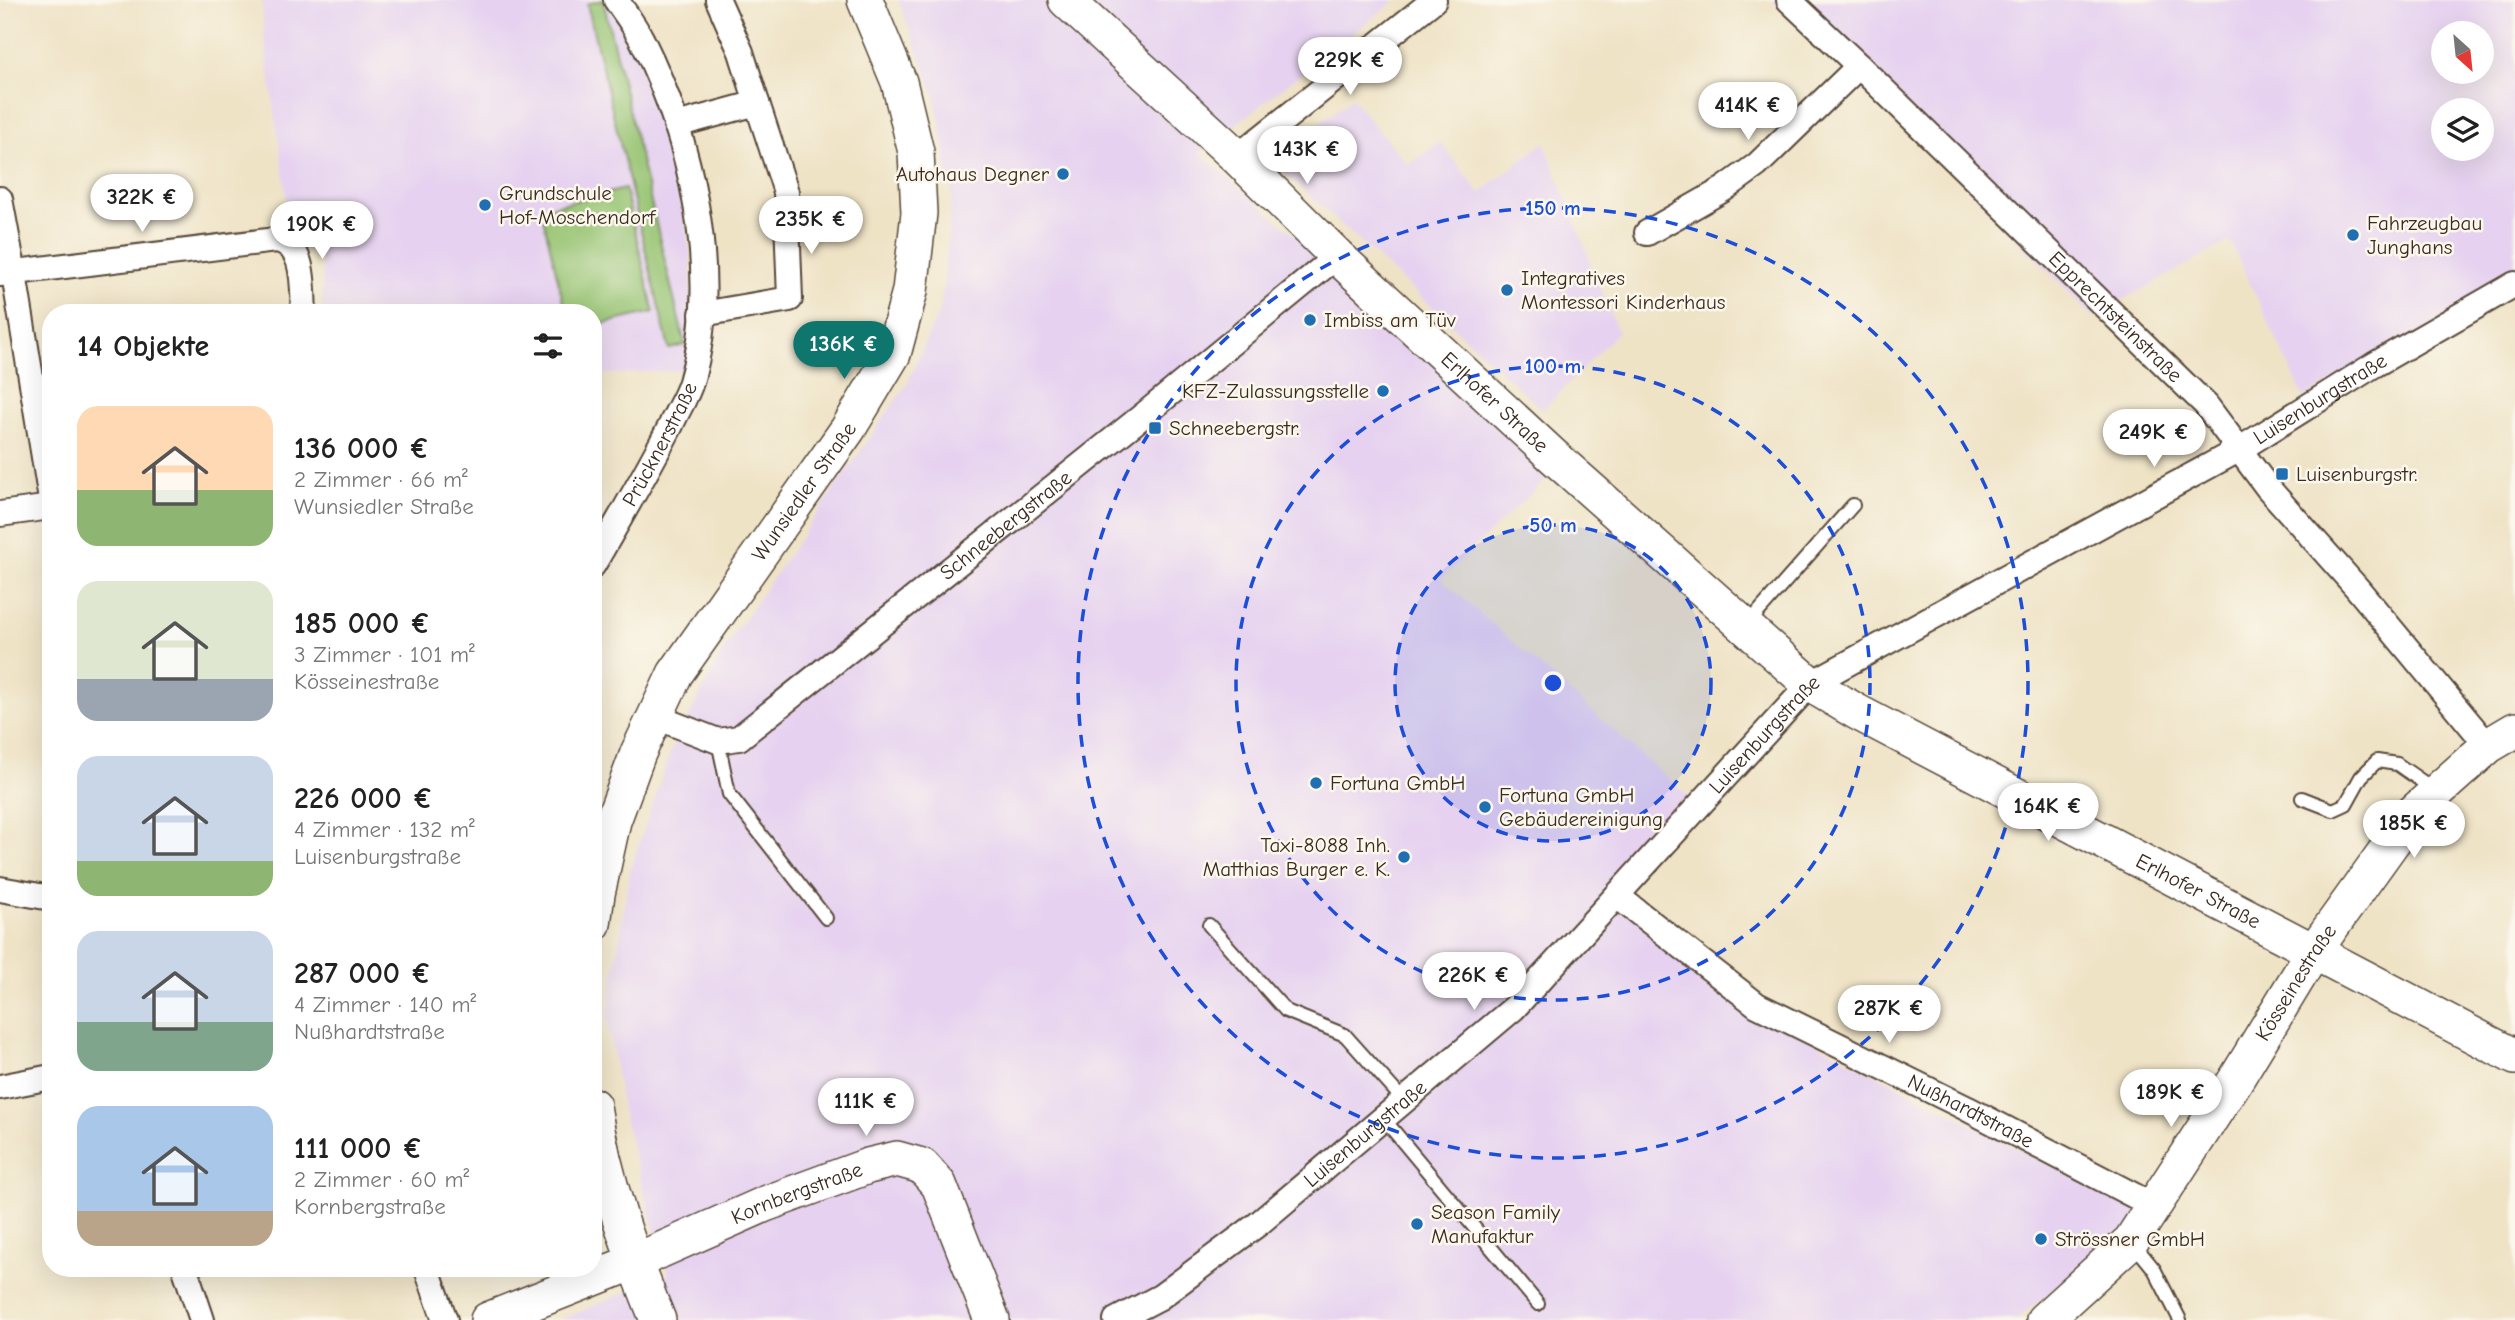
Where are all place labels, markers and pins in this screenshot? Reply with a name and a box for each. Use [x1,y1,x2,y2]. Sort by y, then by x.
pin: 229K € [1293,38,1407,97]
pin: 414K € [1691,82,1805,142]
pin: 143K € [1250,127,1364,186]
place label: Autohaus Degner [896,162,1050,186]
marker: Autohaus Degner [1055,166,1071,182]
pin: 322K € [85,174,199,234]
place label: Grundschule Hof-Moschendorf [499,181,656,229]
pin: 235K € [754,196,868,256]
marker: Grundschule Hof-Moschendorf [477,197,493,213]
pin: 190K € [265,202,379,261]
place label: Fahrzeugbau Junghans [2367,211,2482,259]
marker: Fahrzeugbau Junghans [2345,227,2361,243]
place label: Integratives Montessori Kinderhaus [1521,266,1726,314]
marker: Integratives Montessori Kinderhaus [1499,282,1515,298]
place label: Imbiss am Tüv [1324,308,1456,332]
marker: Imbiss am Tüv [1302,312,1318,328]
pin: 136K € [787,322,901,381]
place label: KFZ-Zulassungsstelle [1182,379,1369,403]
marker: KFZ-Zulassungsstelle [1375,383,1391,399]
pin: 249K € [2097,410,2211,469]
place label: Schneebergstr. [1169,416,1299,440]
marker: Schneebergstr. [1147,420,1163,436]
place label: Luisenburgstr. [2296,462,2418,486]
marker: Luisenburgstr. [2274,466,2290,482]
centre of rings [1541,671,1565,695]
place label: Fortuna GmbH [1330,771,1465,795]
marker: Fortuna GmbH [1308,775,1324,791]
place label: Fortuna GmbH Gebäudereinigung [1499,783,1663,831]
pin: 164K € [1991,784,2105,843]
marker: Fortuna GmbH Gebäudereinigung [1477,799,1493,815]
pin: 185K € [2357,800,2471,860]
place label: Taxi-8088 Inh. Matthias Burger e. K. [1203,833,1390,881]
marker: Taxi-8088 Inh. Matthias Burger e. K. [1396,849,1412,865]
pin: 226K € [1417,953,1531,1012]
pin: 287K € [1832,986,1946,1045]
pin: 189K € [2114,1070,2228,1129]
pin: 111K € [809,1078,923,1138]
place label: Season Family Manufaktur [1431,1200,1561,1248]
marker: Season Family Manufaktur [1409,1216,1425,1232]
place label: Strössner GmbH [2055,1227,2205,1251]
marker: Strössner GmbH [2033,1231,2049,1247]

